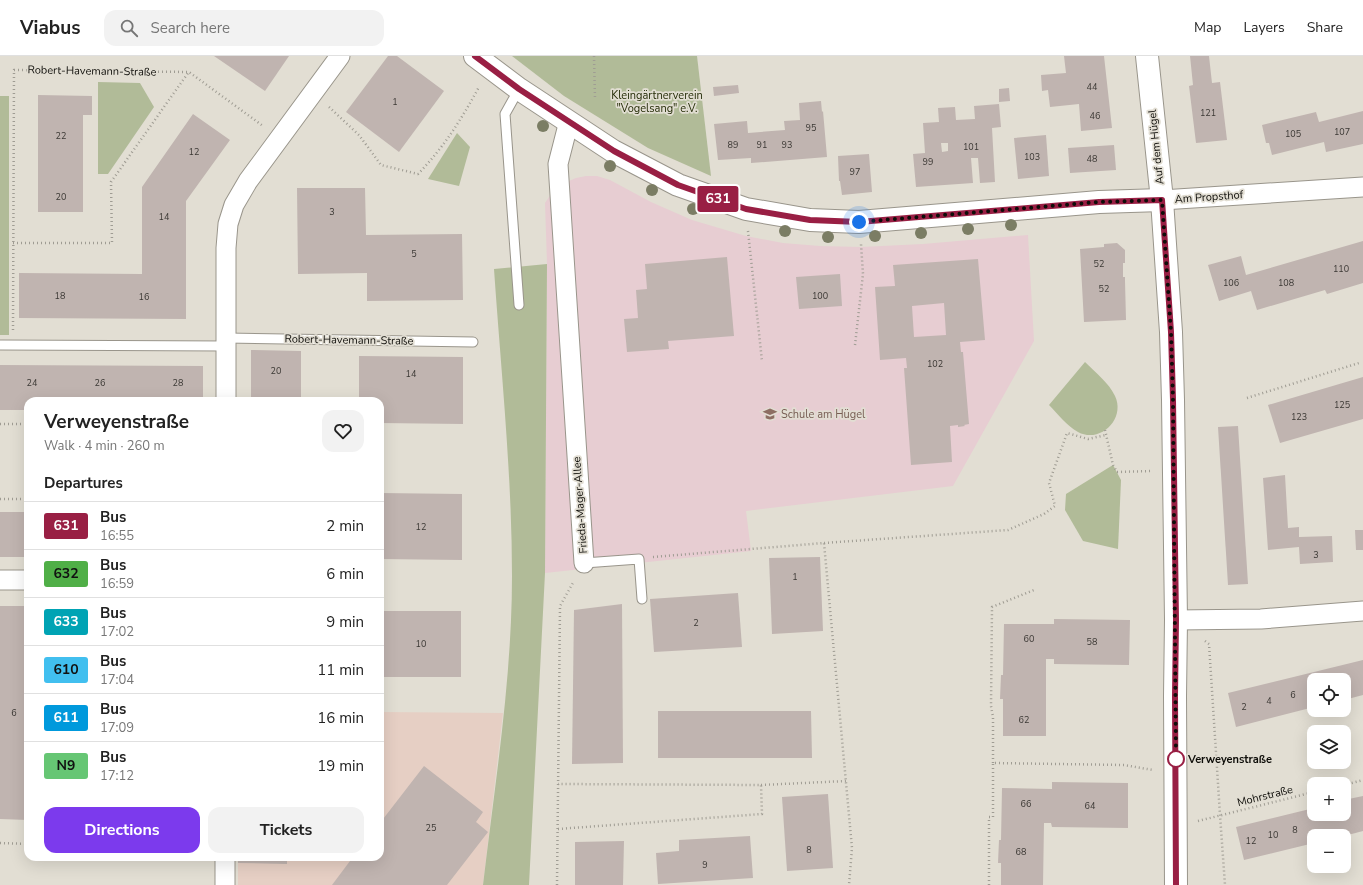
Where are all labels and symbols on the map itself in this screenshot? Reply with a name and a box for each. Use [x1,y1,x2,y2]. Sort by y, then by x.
street label: Robert-Havemann-Straße [27,62,157,80]
house number: 44 [1087,81,1098,93]
park label: Kleingärtnerverein "Vogelsang" e.V. [611,88,703,116]
house number: 1 [392,96,398,108]
house number: 121 [1200,107,1216,119]
street label: Auf dem Hügel [1145,108,1167,185]
house number: 46 [1090,110,1100,122]
house number: 95 [806,122,816,134]
house number: 107 [1334,126,1350,138]
house number: 105 [1285,128,1301,140]
house number: 22 [56,130,66,142]
house number: 89 [728,139,738,151]
house number: 91 [757,139,767,151]
house number: 93 [782,139,792,151]
house number: 101 [963,141,979,153]
house number: 12 [189,146,199,158]
house number: 103 [1024,151,1040,163]
house number: 48 [1087,153,1097,165]
house number: 99 [923,156,933,168]
house number: 97 [850,166,860,178]
line badge: 631 [695,186,741,212]
street label: Am Propsthof [1174,187,1244,207]
house number: 20 [56,191,66,203]
house number: 3 [329,206,335,218]
house number: 14 [159,211,170,223]
your location [849,212,869,232]
house number: 5 [411,248,417,260]
house number: 52 [1094,258,1104,270]
house number: 110 [1333,263,1349,275]
house number: 106 [1223,277,1239,289]
house number: 108 [1278,277,1294,289]
house number: 52 [1099,283,1109,295]
house number: 18 [55,290,65,302]
house number: 100 [812,290,828,302]
house number: 16 [139,291,149,303]
street label: Robert-Havemann-Straße [284,331,414,349]
house number: 102 [927,358,943,370]
house number: 20 [271,365,281,377]
house number: 14 [406,368,417,380]
house number: 24 [27,377,38,389]
house number: 26 [95,377,105,389]
house number: 28 [173,377,183,389]
house number: 125 [1334,399,1350,411]
school or university icon: Schule am Hügel [762,406,778,422]
place label: Schule am Hügel [781,407,866,422]
house number: 123 [1291,411,1307,423]
street label: Frieda-Mager-Allee [569,456,591,554]
house number: 12 [416,521,426,533]
house number: 3 [1313,549,1319,561]
house number: 1 [792,571,798,583]
house number: 2 [693,617,699,629]
house number: 60 [1024,633,1034,645]
house number: 58 [1087,636,1097,648]
house number: 10 [416,638,426,650]
house number: 6 [1290,689,1296,701]
house number: 4 [1266,695,1272,707]
house number: 2 [1241,701,1247,713]
house number: 6 [11,707,17,719]
house number: 62 [1019,714,1029,726]
marker: Verweyenstraße [1167,750,1185,768]
place label: Verweyenstraße [1187,752,1272,767]
street label: Mohrstraße [1235,782,1295,810]
house number: 66 [1021,798,1031,810]
house number: 64 [1085,800,1096,812]
house number: 25 [426,822,436,834]
house number: 8 [1292,824,1298,836]
house number: 10 [1268,829,1278,841]
house number: 12 [1246,835,1256,847]
house number: 8 [806,844,812,856]
house number: 68 [1016,846,1026,858]
house number: 9 [702,859,708,871]

